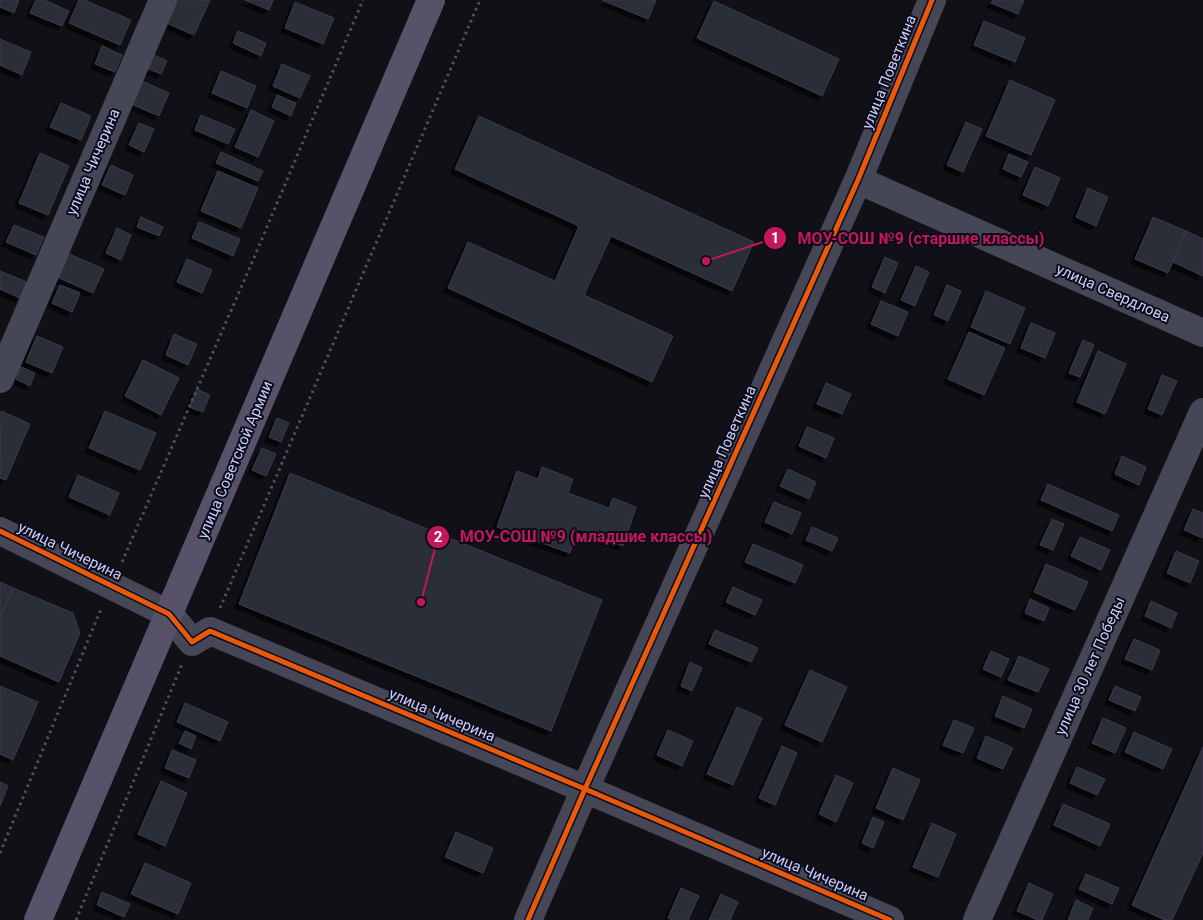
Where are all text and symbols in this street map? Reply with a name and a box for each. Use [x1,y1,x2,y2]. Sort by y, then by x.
street label: улица Поветкина [858,12,920,132]
street label: улица Чичерина [62,106,124,218]
callout: МОУ-СОШ №9 (старшие классы) [762,222,1054,253]
text: 1 [771,229,779,247]
text: МОУ-СОШ №9 (старшие классы) [798,229,1044,248]
street label: улица Свердлова [1053,260,1173,326]
street label: улица Советской Армии [194,378,276,542]
street label: улица Поветкина [694,383,760,501]
street label: улица Чичерина [15,518,125,584]
callout: МОУ-СОШ №9 (младшие классы) [425,521,723,552]
text: МОУ-СОШ №9 (младшие классы) [460,527,712,546]
text: 2 [434,528,443,546]
street label: улица 30 лет Победы [1051,594,1129,738]
street label: улица Чичерина [386,684,498,746]
street label: улица Чичерина [759,843,871,905]

